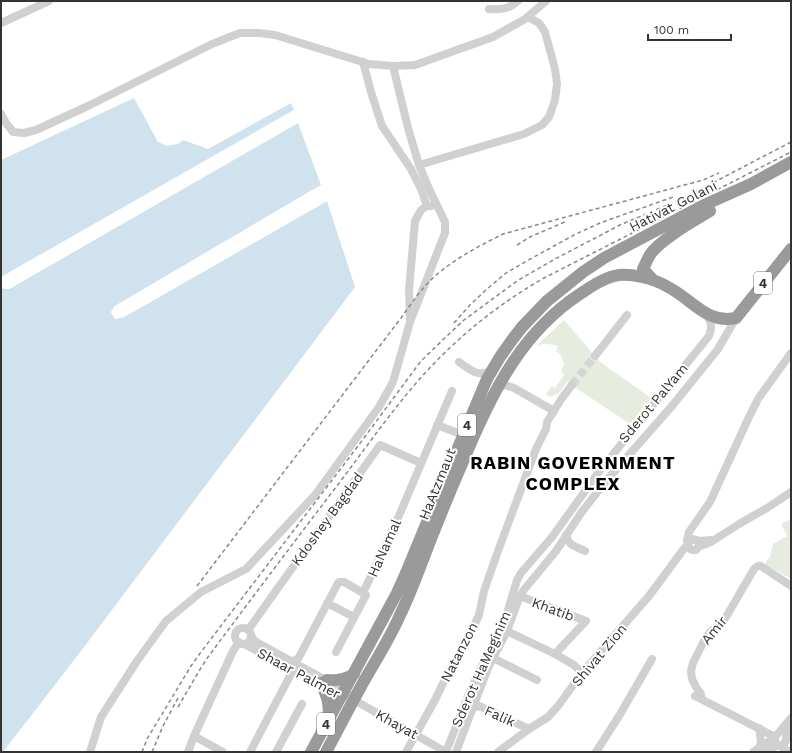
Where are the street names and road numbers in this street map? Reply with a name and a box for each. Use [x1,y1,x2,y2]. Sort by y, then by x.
street label: Hativat Golani [627,177,719,235]
road number: 4 [754,272,772,294]
street label: Sderot PalYam [615,360,691,446]
road number: 4 [458,414,476,436]
street label: HaAtzmaut [415,446,459,522]
street label: Kdoshey Bagdad [288,469,366,569]
street label: HaNamal [364,516,404,579]
street label: Khatib [530,594,576,624]
street label: Sderot HaMeginim [448,609,514,729]
street label: Amir [698,612,730,647]
street label: Natanzon [437,620,481,684]
street label: Shivat Zion [568,621,630,689]
street label: Shaar Palmer [255,644,343,702]
street label: Falik [482,702,518,730]
street label: Khayat [373,706,421,742]
road number: 4 [317,713,335,735]

